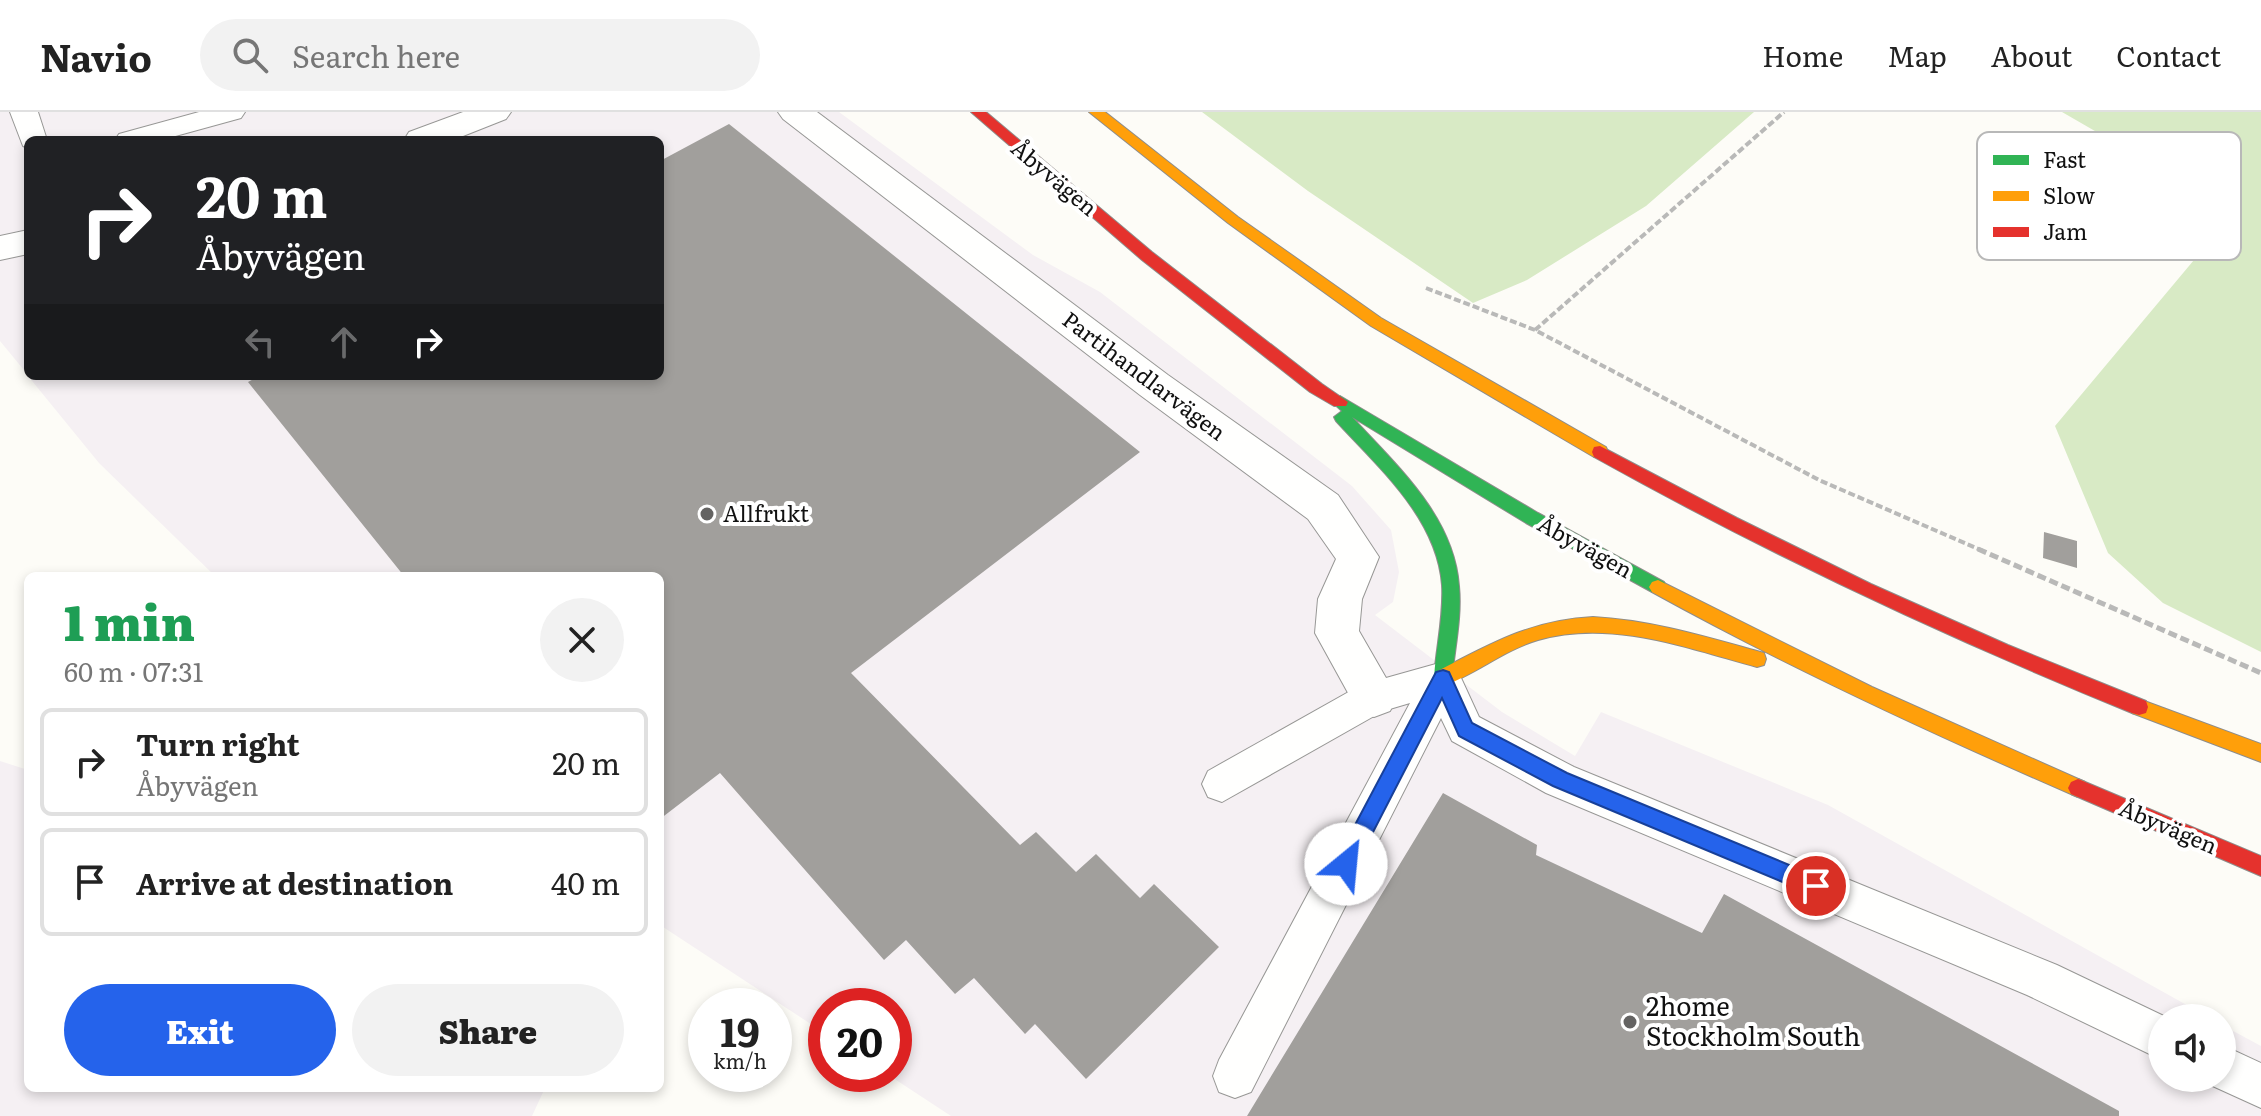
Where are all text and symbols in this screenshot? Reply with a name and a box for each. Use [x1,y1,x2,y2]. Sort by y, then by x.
search box [200,19,760,91]
text: Navio [40,27,152,84]
icon: search [228,33,272,77]
text: Search here [292,33,460,77]
text: Home [1762,34,1843,76]
text: Map [1887,34,1947,76]
text: About [1991,34,2072,76]
text: Contact [2116,34,2221,76]
street label: Åbyvägen [1005,131,1105,223]
legend [1977,132,2241,260]
text: Fast [2043,142,2086,175]
text: 20 m [196,152,328,235]
icon: right [64,168,168,272]
text: Slow [2043,178,2095,211]
text: Jam [2043,214,2087,247]
text: Åbyvägen [196,228,366,281]
street label: Partihandlarvägen [1056,302,1234,447]
icon: left [238,320,282,364]
icon: ahead [322,320,366,364]
icon: right [406,320,450,364]
place label: Allfrukt [723,496,809,529]
marker: Allfrukt [698,505,716,523]
street label: Åbyvägen [1532,506,1639,585]
text: 1 min [64,585,195,656]
button: close [540,598,624,682]
text: 60 m · 07:31 [64,651,203,690]
text: Turn right [136,721,300,765]
icon: right [68,740,112,784]
text: 20 m [552,740,620,784]
text: Åbyvägen [136,765,258,804]
street label: Åbyvägen [2114,790,2223,861]
position arrow [1304,822,1388,906]
pin [1782,852,1850,920]
icon: arrive [68,860,112,904]
text: Arrive at destination [136,860,453,904]
text: 40 m [551,860,620,904]
icon: arrive [1794,864,1838,908]
button: Exit [64,984,336,1076]
button: Share [352,984,624,1076]
place label: 2home Stockholm South [1646,985,1861,1054]
speed limit sign: 20 [808,988,912,1092]
text: 19 [720,1000,760,1059]
map controls [2148,1004,2236,1092]
button: sound [2148,1004,2236,1092]
marker: 2home Stockholm South [1621,1013,1639,1031]
text: km/h [713,1045,767,1075]

